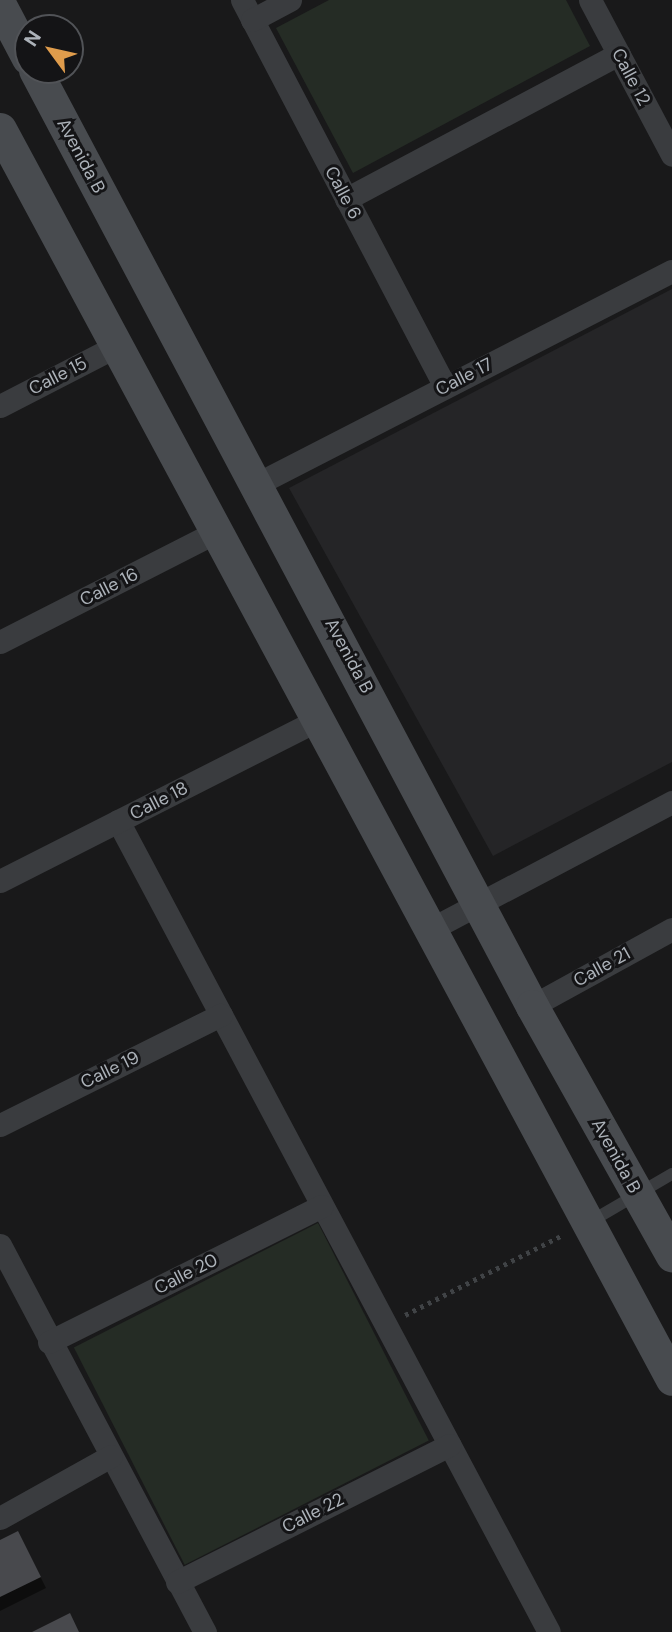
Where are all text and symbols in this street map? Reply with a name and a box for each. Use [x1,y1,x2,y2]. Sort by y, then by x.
north arrow [14,14,84,84]
text: N [18,26,47,51]
street label: Calle 12 [607,45,655,109]
street label: Avenida B [52,115,110,197]
street label: Calle 6 [320,163,366,223]
street label: Calle 15 [25,352,91,400]
street label: Calle 17 [432,354,496,400]
street label: Calle 16 [76,563,142,611]
street label: Avenida B [320,615,378,697]
street label: Calle 18 [126,777,192,825]
street label: Calle 21 [570,943,634,991]
street label: Calle 19 [77,1047,143,1093]
street label: Avenida B [587,1115,645,1197]
street label: Calle 20 [151,1249,221,1299]
street label: Calle 22 [278,1488,348,1538]

